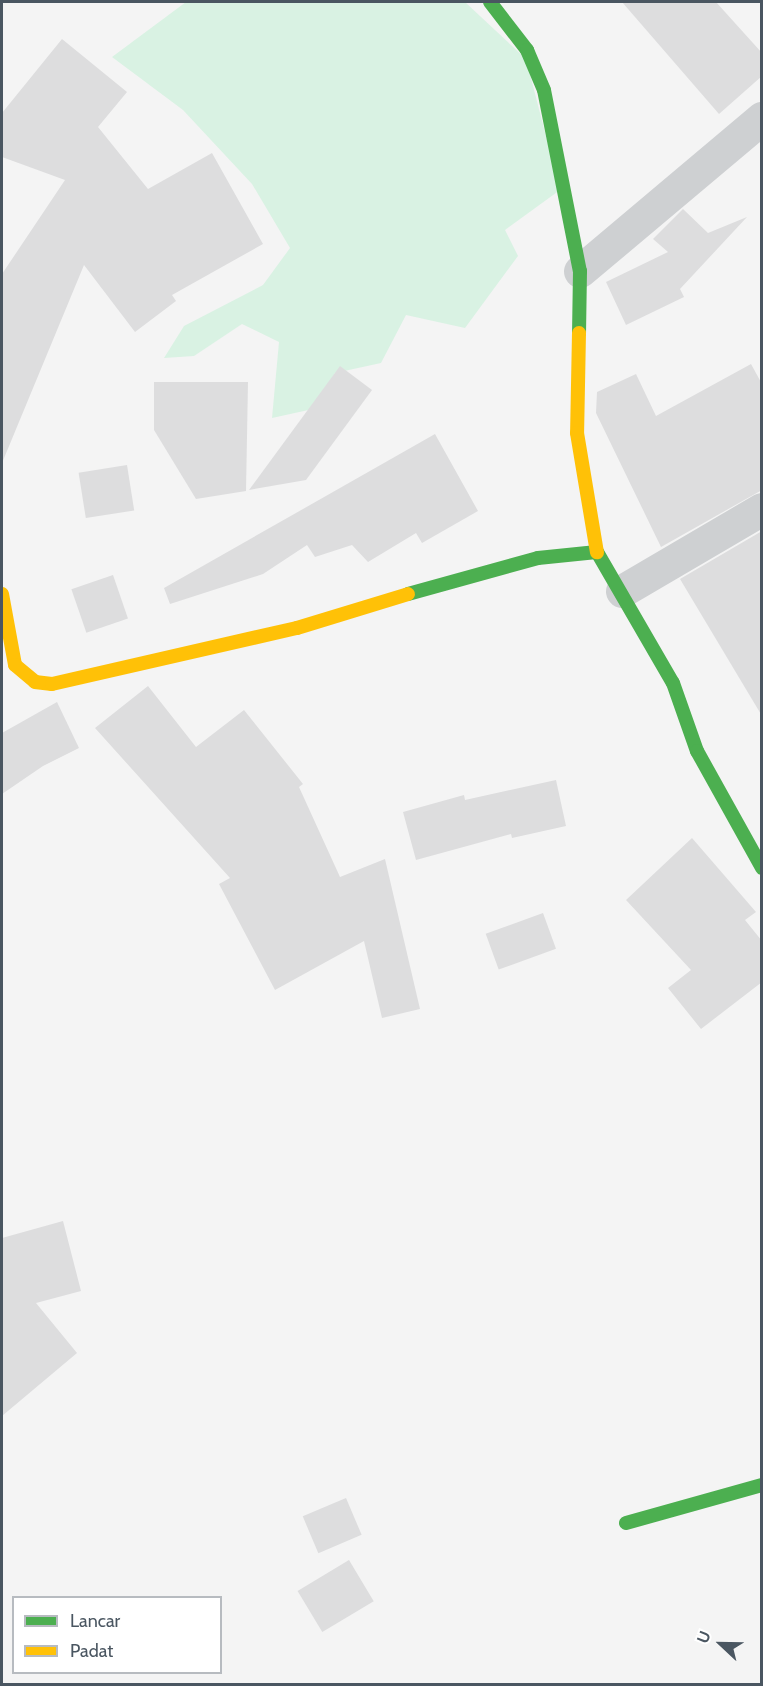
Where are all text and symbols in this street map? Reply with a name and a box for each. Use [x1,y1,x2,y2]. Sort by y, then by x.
legend [12,1596,222,1674]
text: Lancar [70,1610,120,1632]
north arrow [691,1614,751,1674]
text: U [693,1628,715,1646]
text: Padat [70,1640,113,1662]

